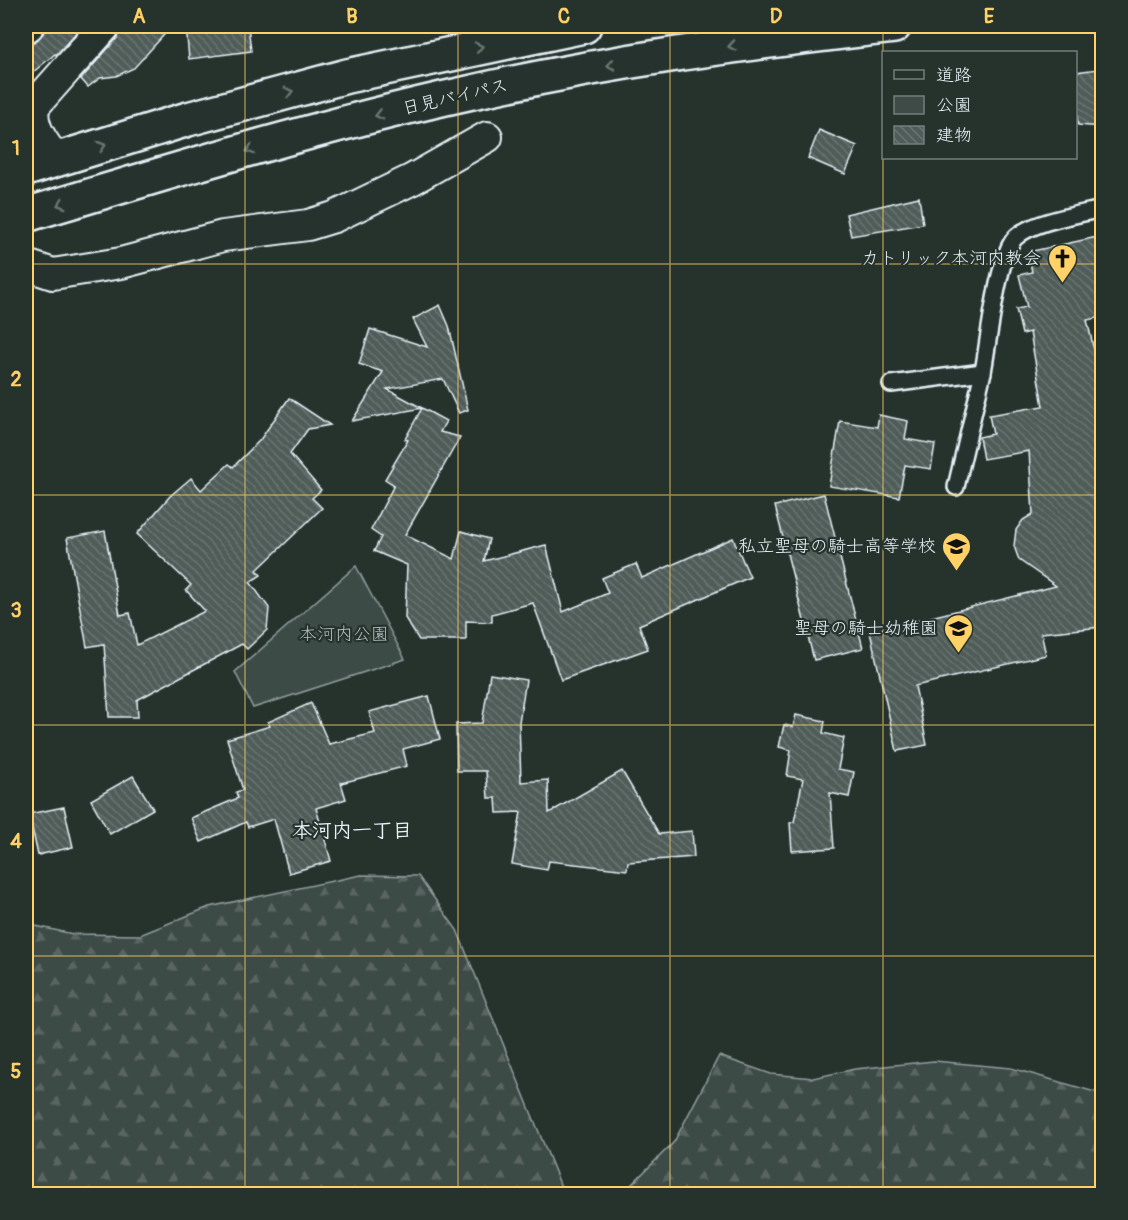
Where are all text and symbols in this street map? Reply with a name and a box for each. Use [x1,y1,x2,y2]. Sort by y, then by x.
text: A [133,4,146,29]
text: B [346,4,358,29]
text: C [558,4,570,29]
text: D [770,4,783,29]
text: E [984,4,995,29]
one-way arrow [727,39,737,51]
one-way arrow [473,41,483,54]
legend [882,51,1077,159]
one-way arrow [607,58,617,71]
text: 道路 [936,64,972,87]
street label: 日見バイパス [400,74,510,120]
one-way arrow [283,87,294,99]
text: 公園 [936,94,972,117]
one-way arrow [375,107,385,120]
text: 建物 [936,124,972,147]
text: 1 [12,136,20,161]
one-way arrow [96,141,107,153]
one-way arrow [245,142,256,155]
one-way arrow [56,197,67,209]
church icon: カトリック本河内教会 [1046,242,1078,284]
place label: カトリック本河内教会 [861,247,1041,270]
text: 2 [10,367,22,392]
school or university icon: 私立聖母の騎士高等学校 [941,530,973,572]
place label: 私立聖母の騎士高等学校 [738,535,936,558]
text: 3 [10,598,22,623]
school or university icon: 聖母の騎士幼稚園 [943,612,975,654]
place label: 聖母の騎士幼稚園 [794,617,938,640]
park label: 本河内公園 [299,623,389,646]
district label: 本河内一丁目 [292,818,412,843]
text: 4 [10,829,22,854]
text: 5 [11,1059,22,1084]

